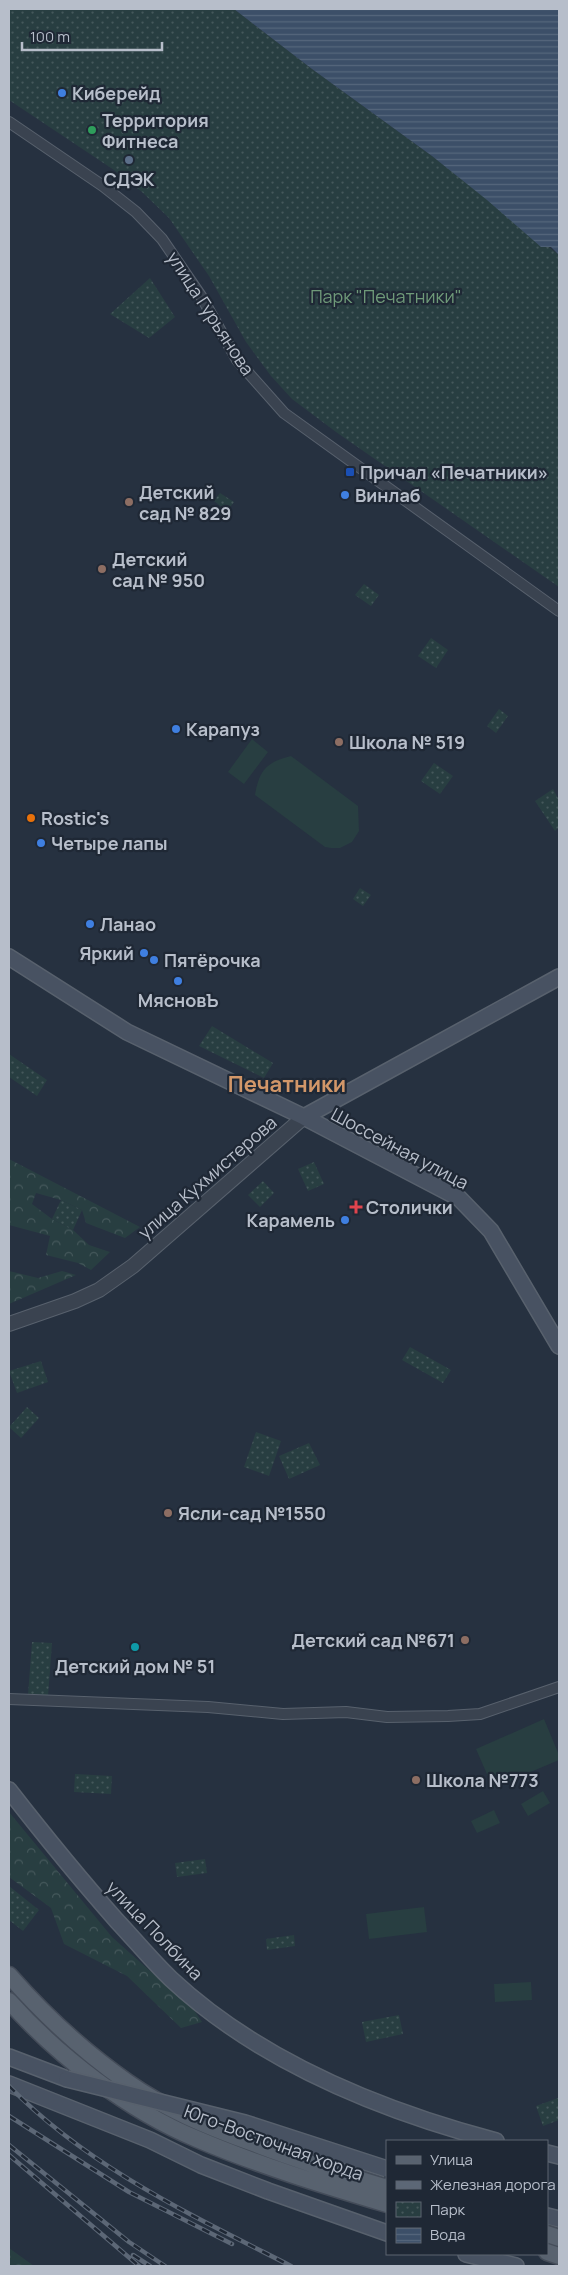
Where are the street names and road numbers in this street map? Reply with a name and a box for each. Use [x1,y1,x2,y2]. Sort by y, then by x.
street label: улица Гурьянова [162,246,260,380]
street label: Шоссейная улица [327,1102,473,1194]
street label: улица Кухмистерова [133,1110,281,1244]
street label: улица Полбина [101,1875,209,1985]
street label: Юго-Восточная хорда [181,2098,367,2186]

